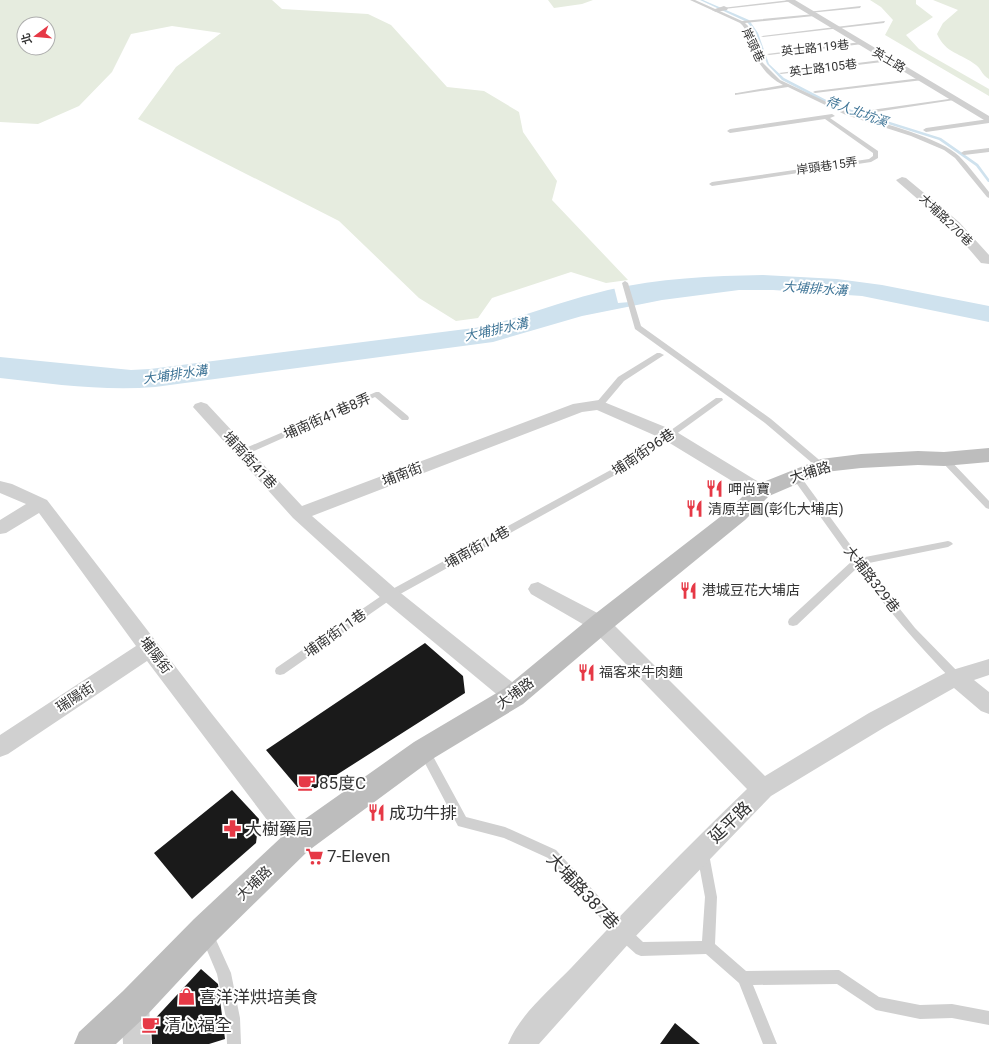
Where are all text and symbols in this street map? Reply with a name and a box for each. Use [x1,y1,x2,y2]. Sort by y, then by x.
north arrow [16,16,56,56]
street label: 岸頭巷 [739,26,767,64]
text: 北 [19,32,35,46]
street label: 英士路119巷 [780,37,850,59]
street label: 英士路 [870,45,908,75]
street label: 英士路105巷 [788,57,858,79]
water label: 待人北坑溪 [824,93,892,130]
street label: 岸頭巷15弄 [796,155,858,177]
street label: 大埔路270巷 [917,191,975,249]
water label: 大埔排水溝 [782,279,850,298]
water label: 大埔排水溝 [463,315,531,344]
water label: 大埔排水溝 [142,362,210,386]
street label: 埔南街41巷8弄 [281,390,373,442]
street label: 埔南街96巷 [609,425,677,479]
street label: 埔南街41巷 [220,428,280,492]
street label: 大埔路 [788,458,832,486]
street label: 埔南街 [380,459,424,489]
restaurant icon: 呷尚寶 [705,479,725,499]
place label: 呷尚寶 [728,481,770,497]
restaurant icon: 清原芋圓(彰化大埔店) [685,499,705,519]
place label: 清原芋圓(彰化大埔店) [708,501,844,518]
street label: 埔南街14巷 [442,523,512,571]
street label: 大埔路329巷 [841,543,903,615]
restaurant icon: 港城豆花大埔店 [679,580,699,600]
place label: 港城豆花大埔店 [702,582,800,598]
street label: 埔南街11巷 [301,606,369,660]
street label: 埔陽街 [137,633,175,677]
restaurant icon: 福客來牛肉麵 [576,662,596,682]
place label: 福客來牛肉麵 [599,664,683,680]
street label: 大埔路 [493,674,537,712]
street label: 瑞陽街 [53,679,97,715]
cafe icon: 85度C [296,773,316,793]
place label: 85度C [319,773,366,793]
street label: 延平路 [705,797,755,847]
restaurant icon: 成功牛排 [366,803,386,823]
place label: 成功牛排 [389,803,457,823]
pharmacy icon: 大樹藥局 [222,819,242,839]
place label: 大樹藥局 [245,819,313,839]
supermarket icon: 7-Eleven [304,846,324,866]
place label: 7-Eleven [327,846,390,866]
street label: 大埔路387巷 [543,849,623,933]
street label: 大埔路 [233,863,275,903]
shop icon: 喜洋洋烘培美食 [176,987,196,1007]
place label: 喜洋洋烘培美食 [199,987,318,1007]
cafe icon: 清心福全 [141,1015,161,1035]
place label: 清心福全 [164,1015,232,1035]

